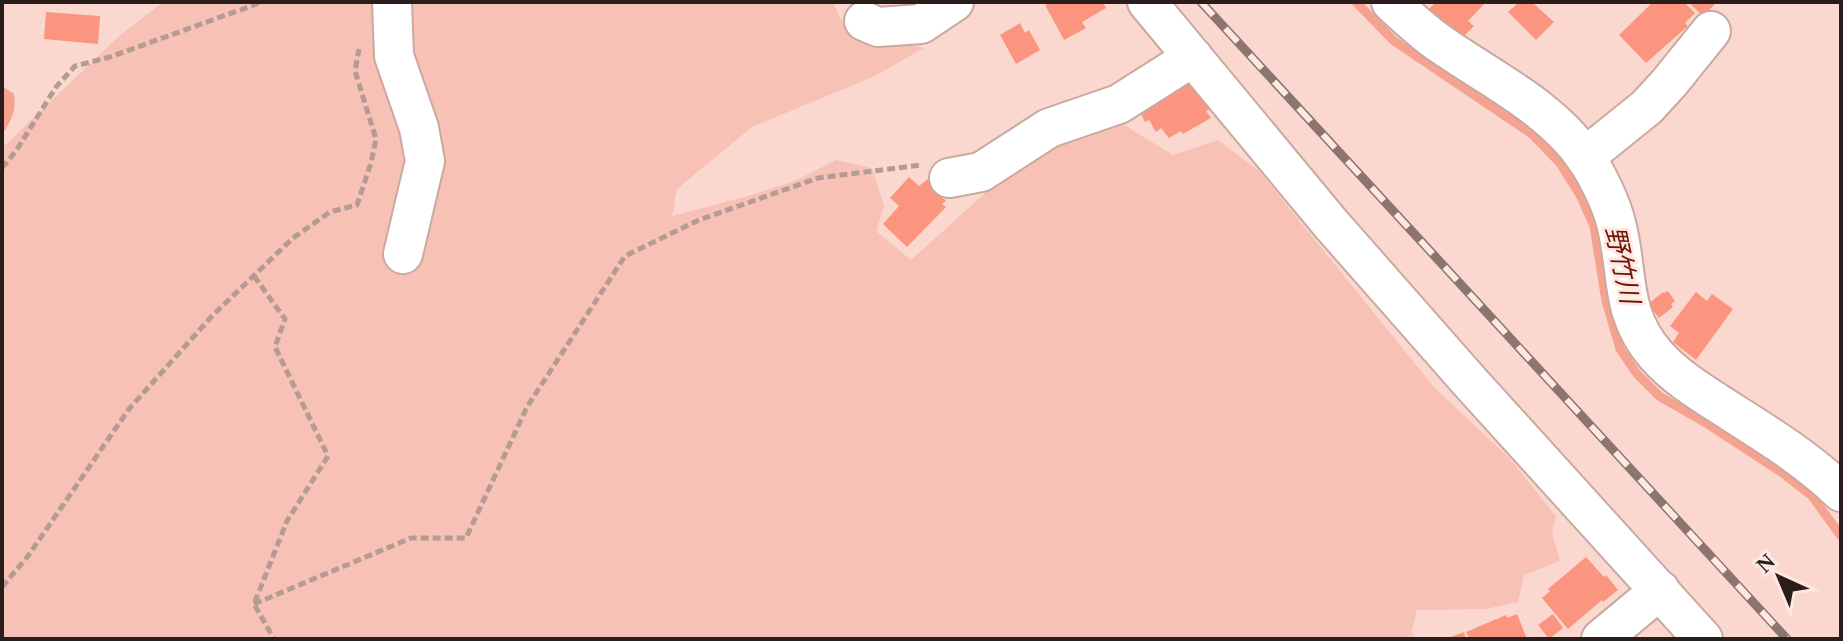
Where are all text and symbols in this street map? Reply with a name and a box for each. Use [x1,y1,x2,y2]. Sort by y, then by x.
water label: 野竹川 [1600,224,1645,309]
north arrow [1739,537,1819,617]
text: N [1751,548,1780,577]

